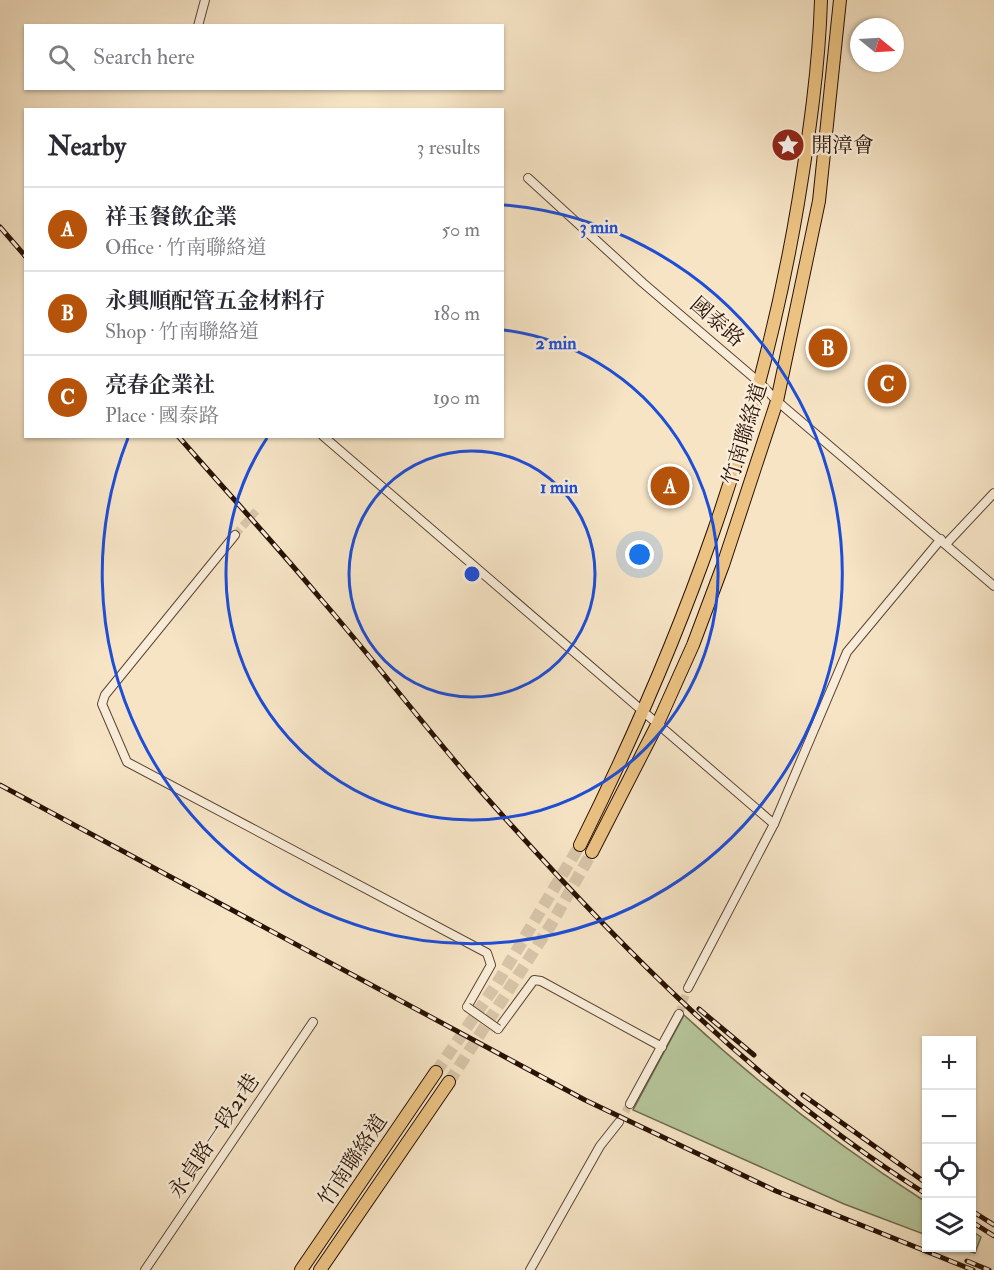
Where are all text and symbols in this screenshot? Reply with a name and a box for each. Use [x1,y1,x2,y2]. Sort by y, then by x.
north arrow [850,18,904,72]
search box [24,24,504,90]
icon: search [45,41,78,74]
text: Search here [93,43,195,71]
place icon: 開漳會 [770,127,806,163]
text: Nearby [48,131,126,163]
place label: 開漳會 [811,132,874,159]
text: 3 results [417,135,480,160]
text: 祥玉餐飲企業 [105,203,237,231]
text: 3 min [580,216,619,239]
text: A [61,217,74,242]
text: 50 m [441,217,480,242]
text: Office · 竹南聯絡道 [105,235,266,260]
text: 永興順配管五金材料行 [105,287,325,315]
street label: 國泰路 [684,291,750,353]
text: B [61,301,74,326]
text: 180 m [433,301,480,326]
text: Shop · 竹南聯絡道 [105,319,259,344]
pin: B [808,326,848,370]
text: 2 min [536,332,577,355]
pin: C [868,362,906,406]
text: 亮春企業社 [105,371,215,399]
street label: 竹南聯絡道 [717,380,773,488]
text: C [60,385,75,410]
text: 190 m [433,385,480,410]
text: Place · 國泰路 [105,403,219,428]
pin: A [650,464,690,508]
text: 1 min [540,476,579,499]
your location [625,540,654,569]
centre of rings [462,564,482,584]
map controls [922,1036,976,1252]
button: + [922,1036,976,1090]
street label: 永貞路一段21巷 [163,1069,265,1203]
button: − [922,1090,976,1144]
street label: 竹南聯絡道 [312,1109,394,1211]
button: locate [922,1144,976,1198]
button: layers [922,1198,976,1252]

